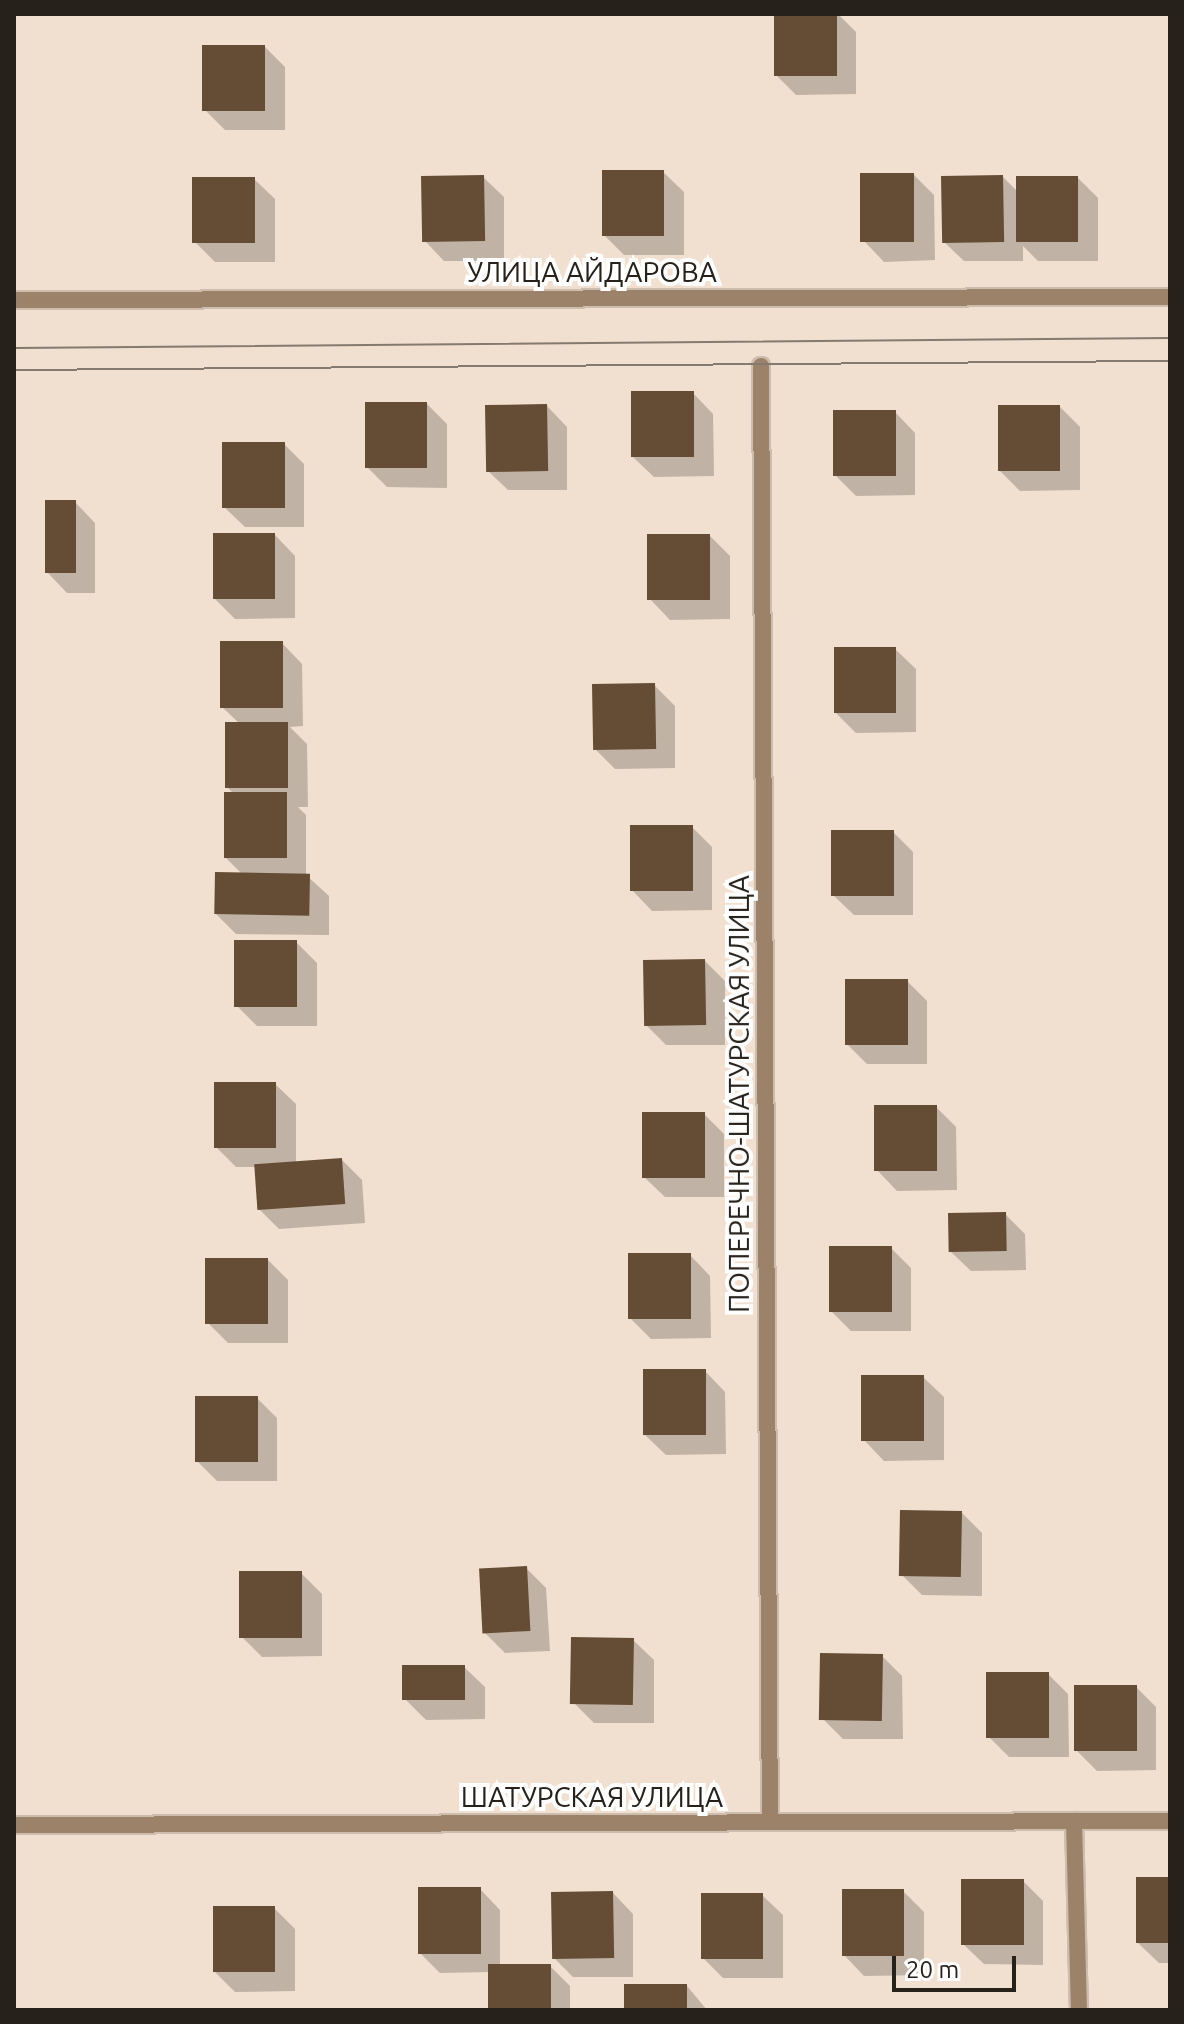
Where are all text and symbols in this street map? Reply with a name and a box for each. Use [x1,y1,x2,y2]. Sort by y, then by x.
street label: УЛИЦА АЙДАРОВА [467,255,717,289]
street label: ПОПЕРЕЧНО-ШАТУРСКАЯ УЛИЦА [722,875,756,1313]
street label: ШАТУРСКАЯ УЛИЦА [461,1780,723,1814]
scale bar [896,1940,1020,1990]
text: 20 m [906,1956,959,1983]

